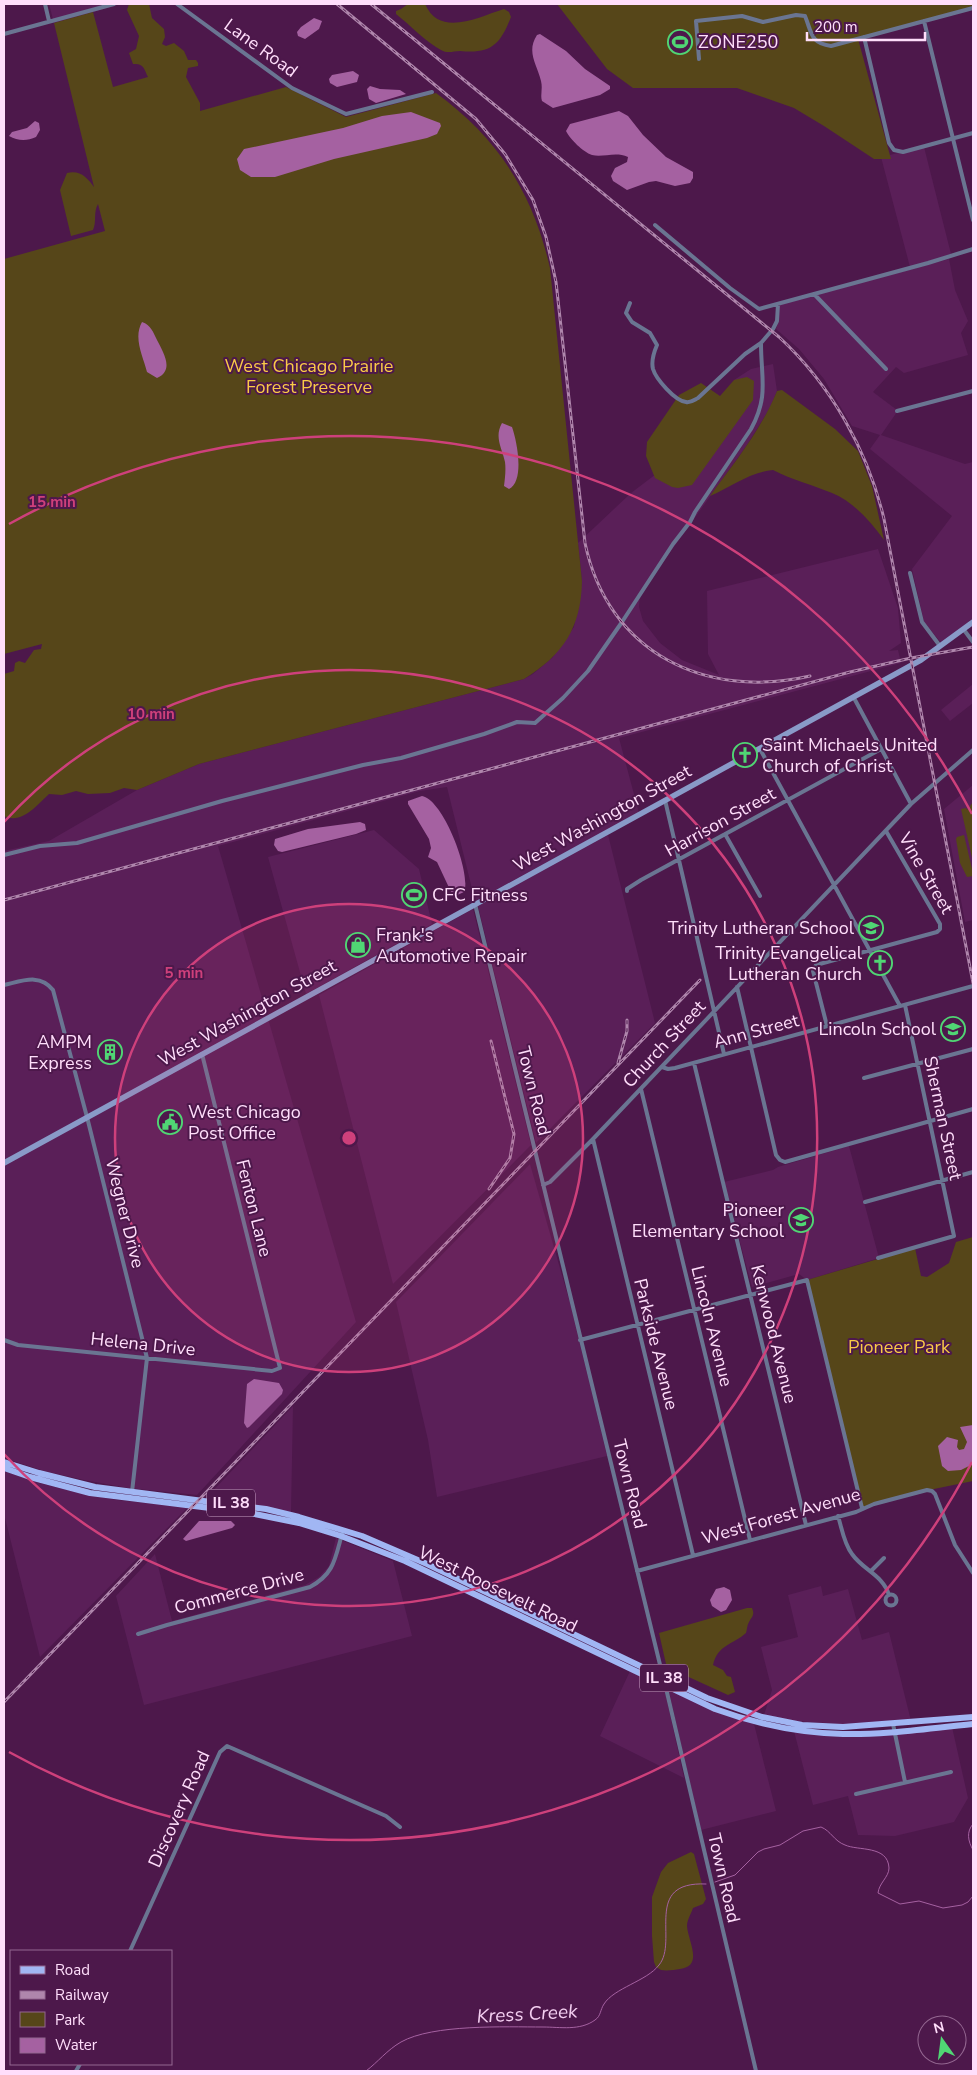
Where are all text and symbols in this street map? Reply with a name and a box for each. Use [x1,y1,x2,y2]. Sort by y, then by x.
scale bar [807,10,924,42]
street label: Lane Road [219,13,303,83]
text: 200 m [814,17,858,37]
sports icon: ZONE250 [667,29,693,55]
place label: ZONE250 [698,30,778,54]
park label: West Chicago Prairie Forest Preserve [225,354,393,399]
text: 15 min [28,492,76,512]
text: 10 min [127,704,175,724]
place label: Saint Michaels United Church of Christ [762,733,937,778]
church icon: Saint Michaels United Church of Christ [732,742,758,768]
street label: West Washington Street [509,759,696,877]
street label: Harrison Street [660,781,780,862]
street label: Vine Street [893,827,959,919]
sports icon: CFC Fitness [401,882,427,908]
place label: CFC Fitness [432,883,528,907]
school or university icon: Trinity Lutheran School [858,915,884,941]
place label: Trinity Lutheran School [668,916,855,940]
place label: Frank's Automotive Repair [376,923,527,968]
shop icon: Frank's Automotive Repair [345,932,371,958]
place label: Trinity Evangelical Lutheran Church [715,941,863,986]
church icon: Trinity Evangelical Lutheran Church [867,950,893,976]
street label: West Washington Street [154,954,341,1072]
text: 5 min [165,963,203,983]
street label: Church Street [617,995,711,1093]
street label: Ann Street [711,1008,802,1054]
school or university icon: Lincoln School [940,1016,966,1042]
place label: Lincoln School [819,1017,937,1041]
place label: AMPM Express [28,1030,92,1075]
building icon: AMPM Express [97,1039,123,1065]
street label: Town Road [511,1044,557,1138]
street label: Sherman Street [918,1054,968,1183]
place label: West Chicago Post Office [188,1100,301,1145]
public building icon: West Chicago Post Office [157,1109,183,1135]
centre of rings [340,1129,358,1147]
street label: Wegner Drive [100,1156,150,1270]
street label: Fenton Lane [230,1157,278,1259]
place label: Pioneer Elementary School [632,1198,785,1243]
school or university icon: Pioneer Elementary School [788,1207,814,1233]
street label: Kenwood Avenue [745,1262,803,1406]
street label: Lincoln Avenue [685,1263,739,1389]
street label: Parkside Avenue [628,1276,684,1412]
street label: Helena Drive [89,1327,197,1361]
park label: Pioneer Park [848,1335,951,1359]
street label: Town Road [607,1437,653,1531]
street label: West Forest Avenue [699,1482,863,1550]
road number: IL 38 [207,1490,255,1516]
street label: West Roosevelt Road [414,1540,582,1638]
street label: Commerce Drive [172,1562,306,1620]
road number: IL 38 [640,1665,688,1692]
street label: Discovery Road [142,1747,216,1871]
street label: Town Road [702,1831,746,1925]
legend [10,1950,172,2065]
text: Road [55,1960,90,1980]
text: Railway [55,1985,109,2005]
water label: Kress Creek [476,1998,579,2030]
text: Park [55,2010,85,2030]
north arrow [917,2015,967,2065]
text: N [932,2017,946,2038]
text: Water [55,2035,98,2055]

